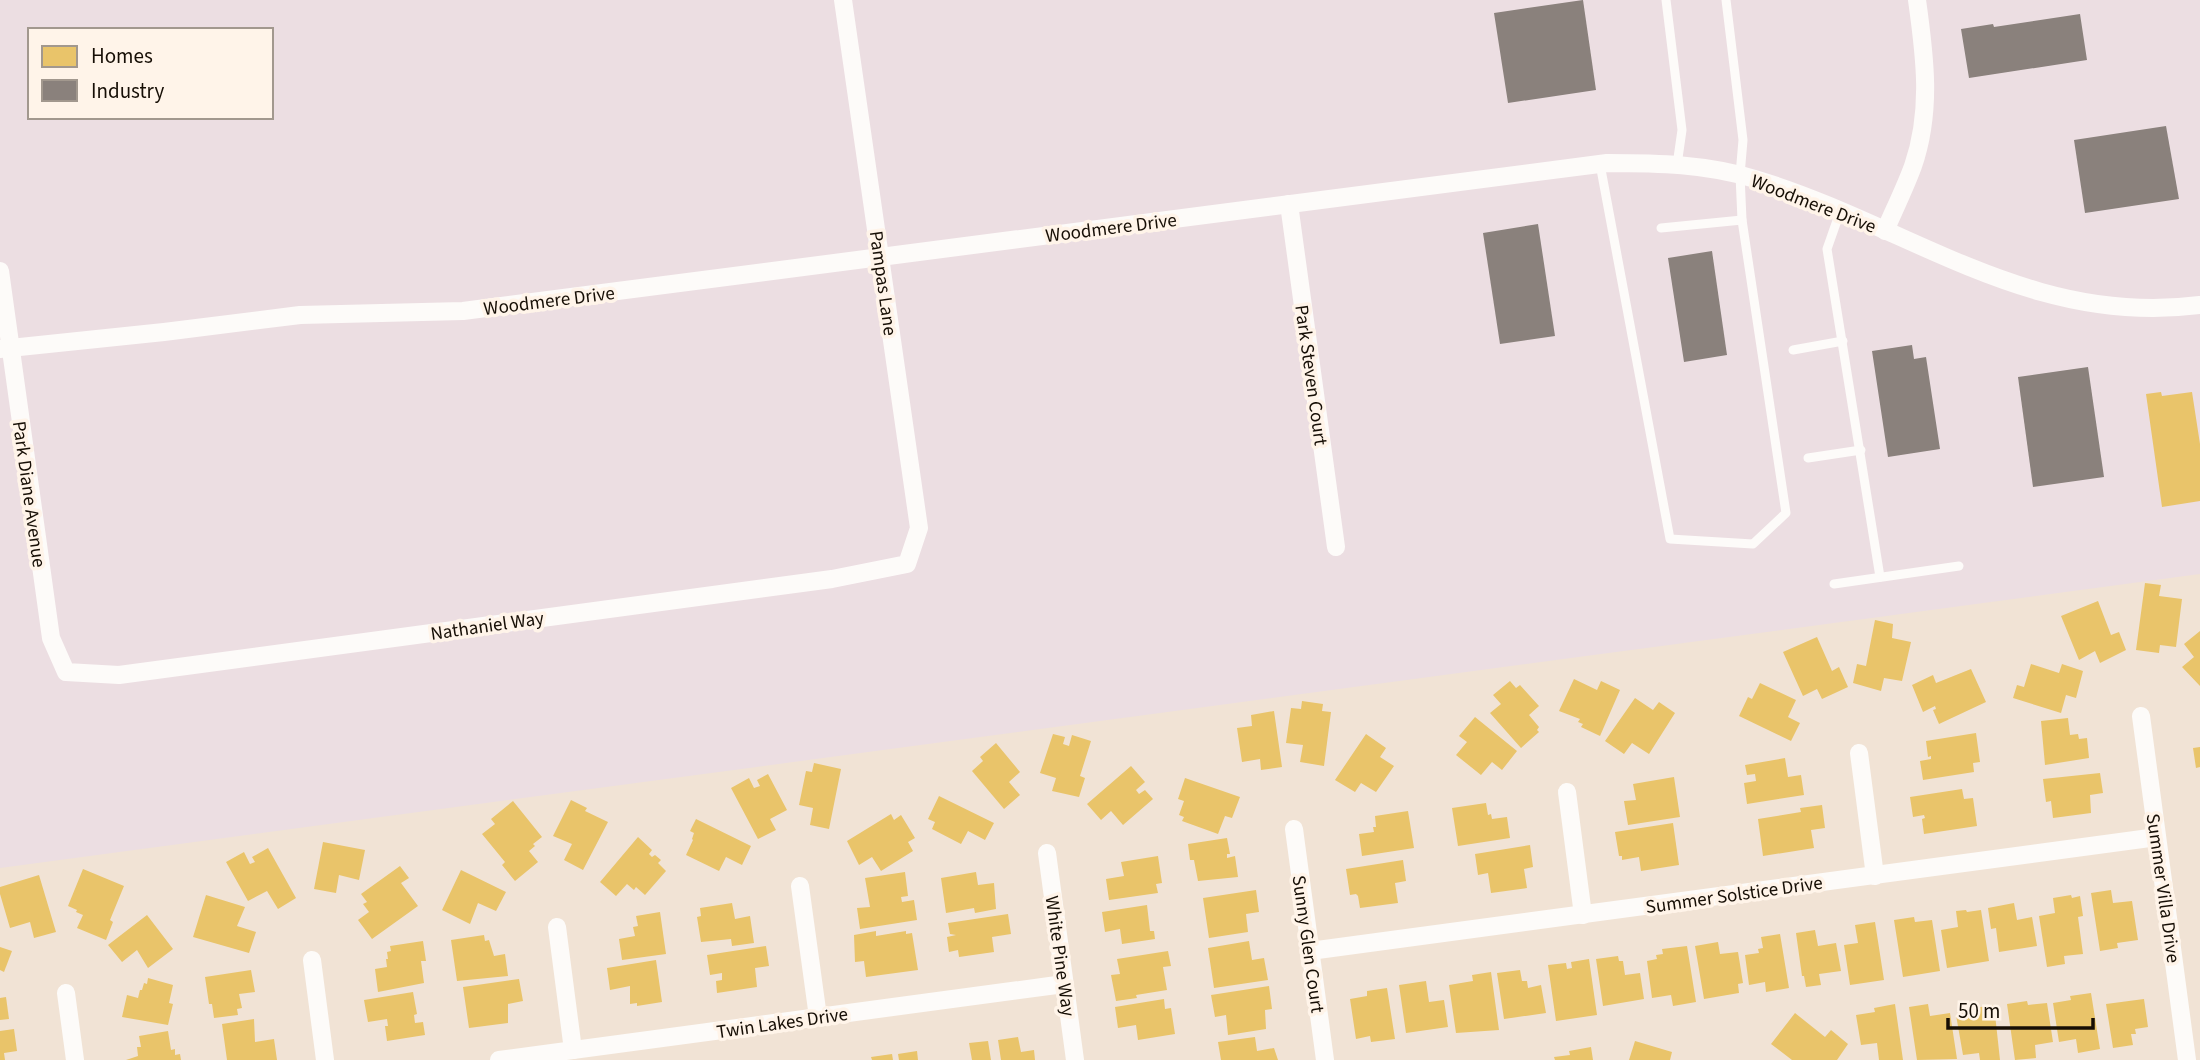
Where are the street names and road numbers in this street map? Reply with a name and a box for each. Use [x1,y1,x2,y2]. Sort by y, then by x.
street label: Woodmere Drive [1747,168,1880,241]
street label: Woodmere Drive [1044,207,1178,250]
street label: Pampas Lane [862,229,903,337]
street label: Woodmere Drive [482,280,616,323]
street label: Park Steven Court [1287,303,1334,448]
street label: Park Diane Avenue [5,419,52,569]
street label: Nathaniel Way [429,605,546,648]
street label: Summer Villa Drive [2139,812,2186,965]
street label: Summer Solstice Drive [1644,870,1824,921]
street label: Sunny Glen Court [1284,874,1331,1015]
street label: White Pine Way [1038,894,1081,1018]
street label: Twin Lakes Drive [715,1001,850,1046]

